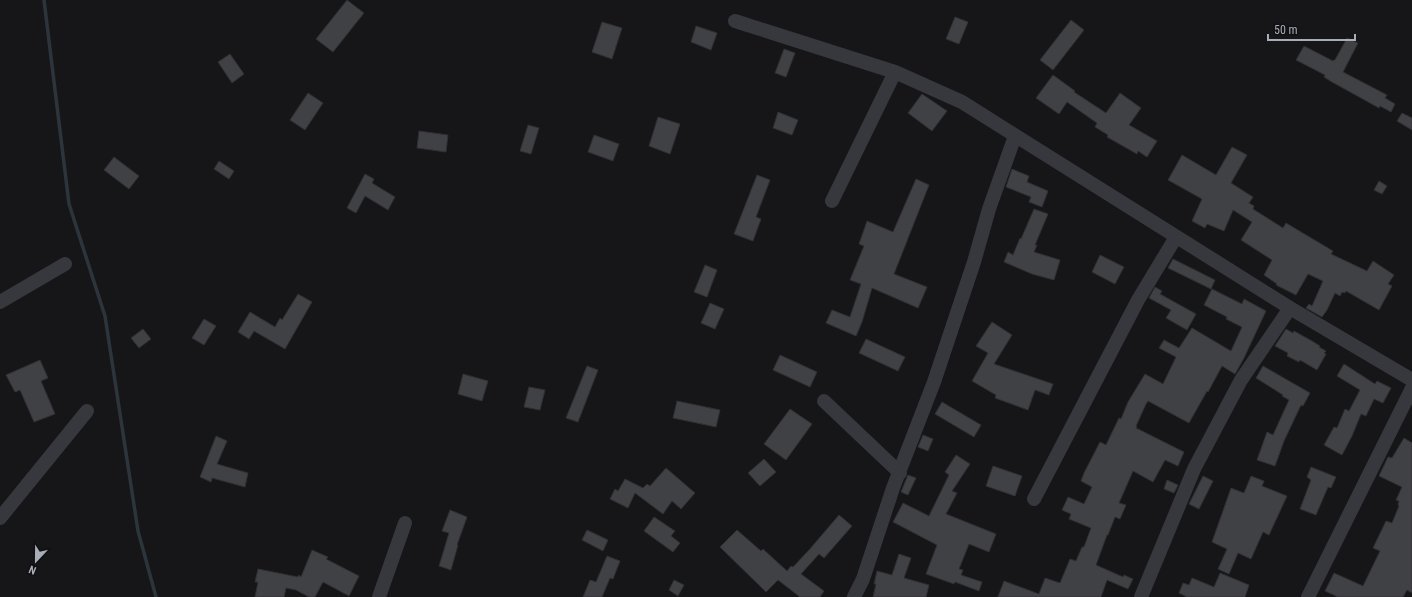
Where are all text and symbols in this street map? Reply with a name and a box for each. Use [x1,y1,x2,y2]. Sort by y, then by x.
scale bar [1268,16,1355,42]
text: 50 m [1274,23,1298,37]
north arrow [16,541,56,581]
text: N [27,562,38,577]

